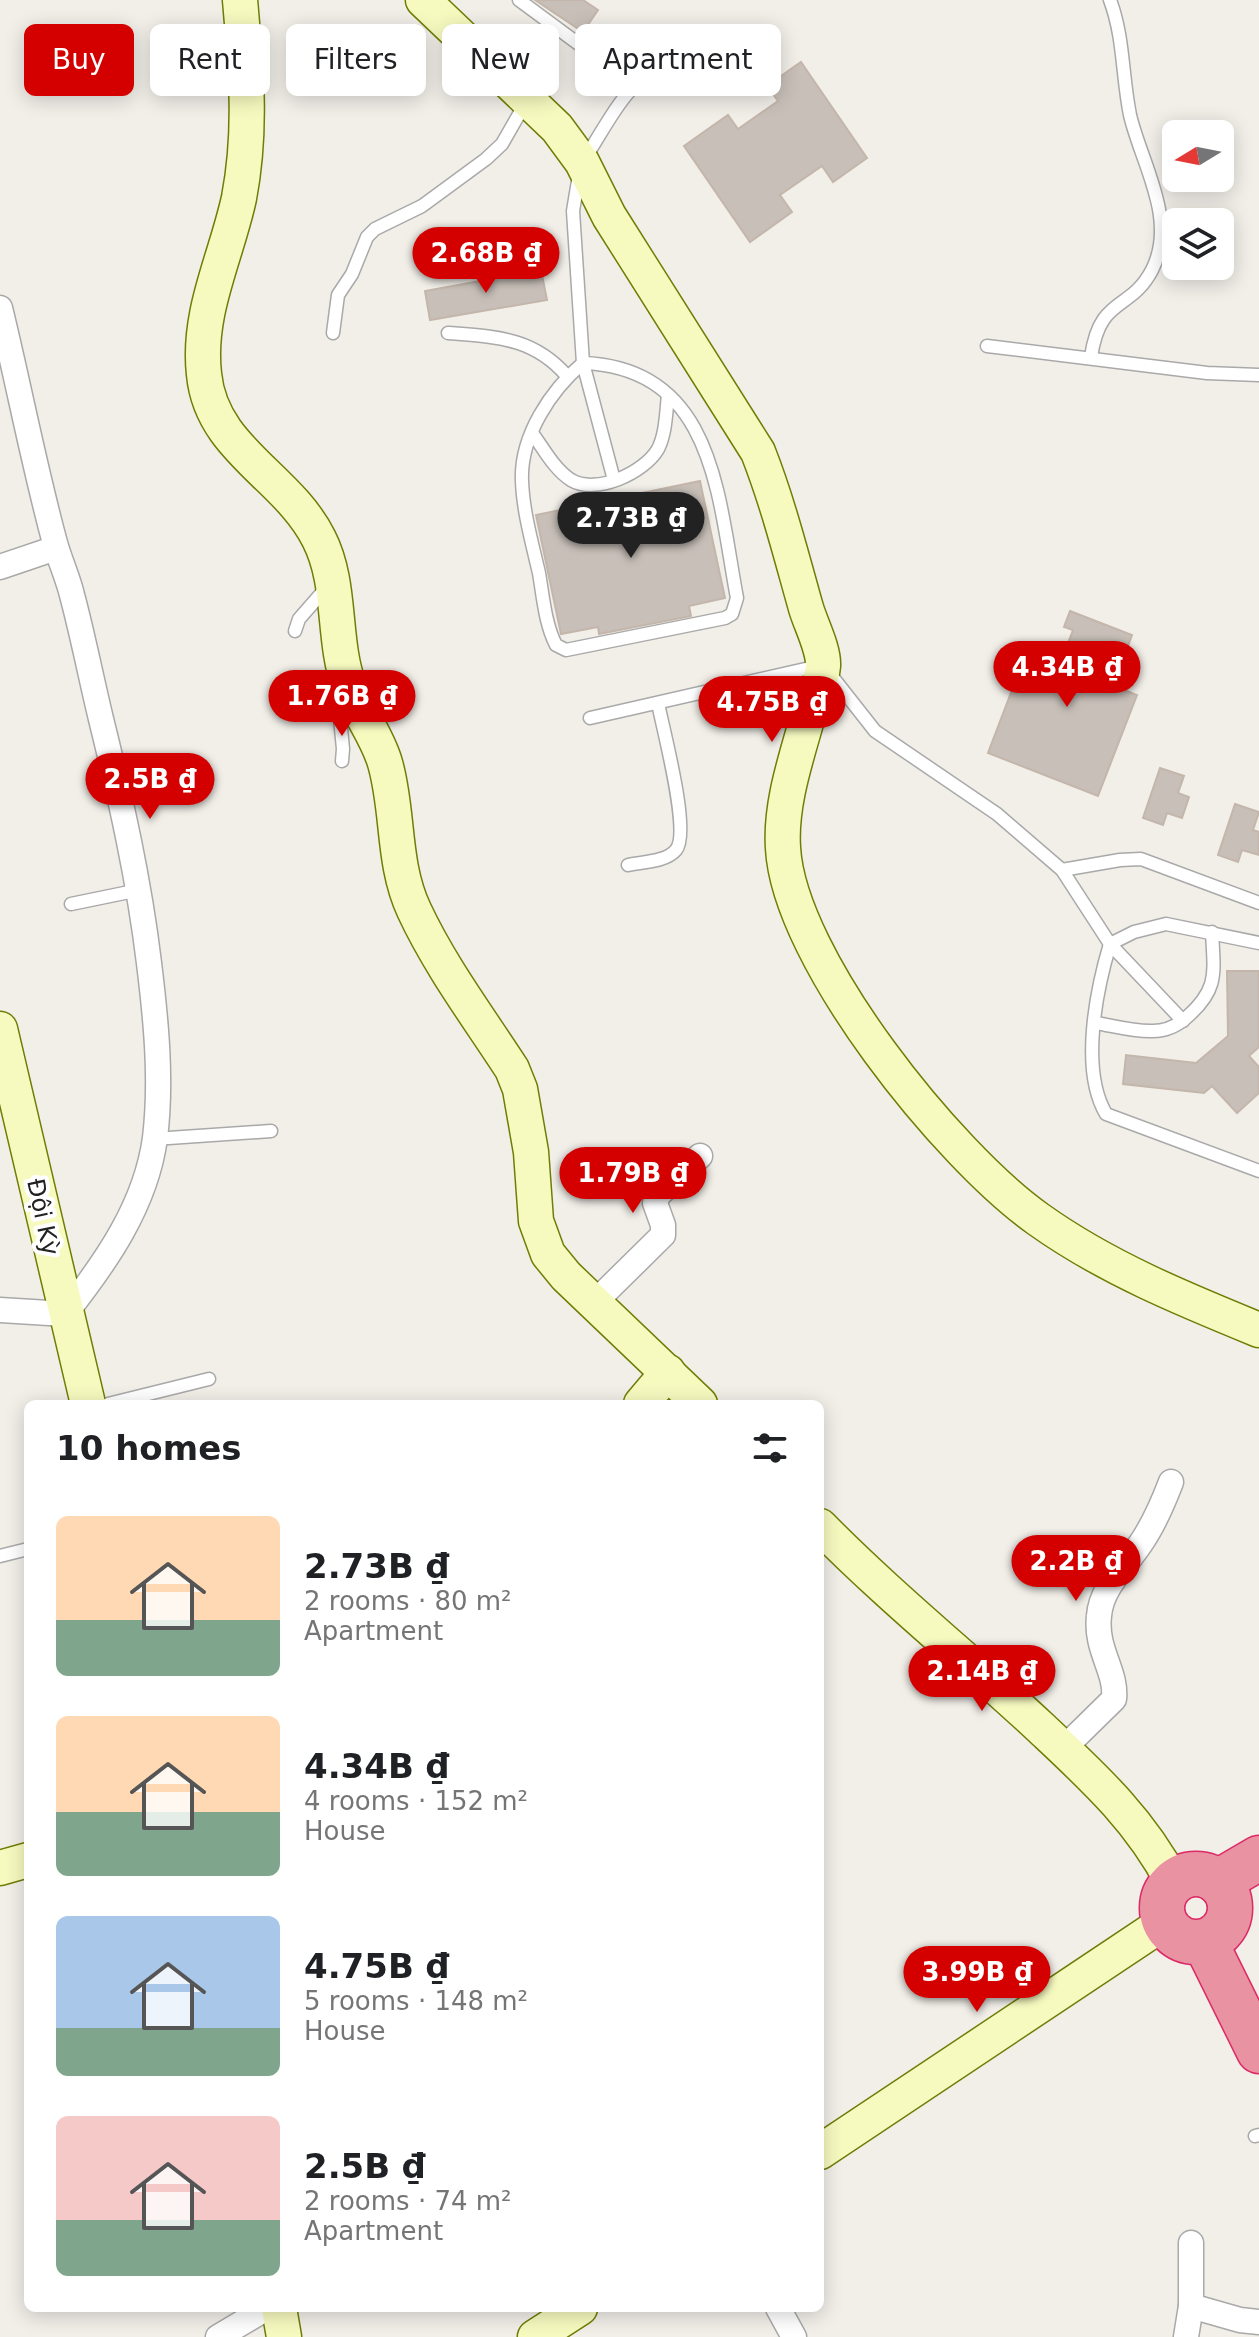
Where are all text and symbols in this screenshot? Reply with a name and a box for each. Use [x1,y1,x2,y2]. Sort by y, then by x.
chip: Buy [24,24,134,96]
chip: Rent [150,24,270,96]
chip: Filters [286,24,426,96]
chip: New [442,24,559,96]
chip: Apartment [575,24,781,96]
north arrow [1162,120,1234,192]
map controls [1162,120,1234,280]
button: layers [1162,208,1234,280]
pin: 2.68B ₫ [412,227,560,295]
text: 2.68B ₫ [430,238,542,268]
pin: 2.73B ₫ [557,492,705,560]
text: 2.73B ₫ [575,503,687,533]
pin: 4.34B ₫ [993,641,1141,709]
text: 4.34B ₫ [1011,652,1123,682]
pin: 1.76B ₫ [268,670,416,738]
pin: 4.75B ₫ [698,676,846,744]
text: 1.76B ₫ [286,681,398,711]
text: 4.75B ₫ [716,687,828,717]
pin: 2.5B ₫ [85,753,215,821]
text: 2.5B ₫ [103,764,197,794]
pin: 1.79B ₫ [559,1147,707,1215]
text: 1.79B ₫ [577,1158,689,1188]
street label: Đội Kỳ [21,1176,65,1258]
icon: filters [748,1426,792,1470]
text: 10 homes [56,1428,241,1468]
pin: 2.2B ₫ [1011,1535,1141,1603]
text: 2.73B ₫ [304,1546,449,1586]
text: 2.2B ₫ [1029,1546,1123,1576]
icon: home [120,1548,216,1644]
text: 2 rooms · 80 m² [304,1586,512,1616]
text: Apartment [304,1616,443,1646]
pin: 2.14B ₫ [908,1645,1056,1713]
text: 2.14B ₫ [926,1656,1038,1686]
text: 4.34B ₫ [304,1746,449,1786]
icon: home [120,1748,216,1844]
text: 4 rooms · 152 m² [304,1786,528,1816]
text: House [304,1816,385,1846]
text: 4.75B ₫ [304,1946,449,1986]
pin: 3.99B ₫ [903,1946,1051,2014]
icon: home [120,1948,216,2044]
text: 3.99B ₫ [921,1957,1033,1987]
text: 5 rooms · 148 m² [304,1986,528,2016]
text: House [304,2016,385,2046]
text: 2.5B ₫ [304,2146,426,2186]
icon: home [120,2148,216,2244]
text: 2 rooms · 74 m² [304,2186,512,2216]
text: Apartment [304,2216,443,2246]

